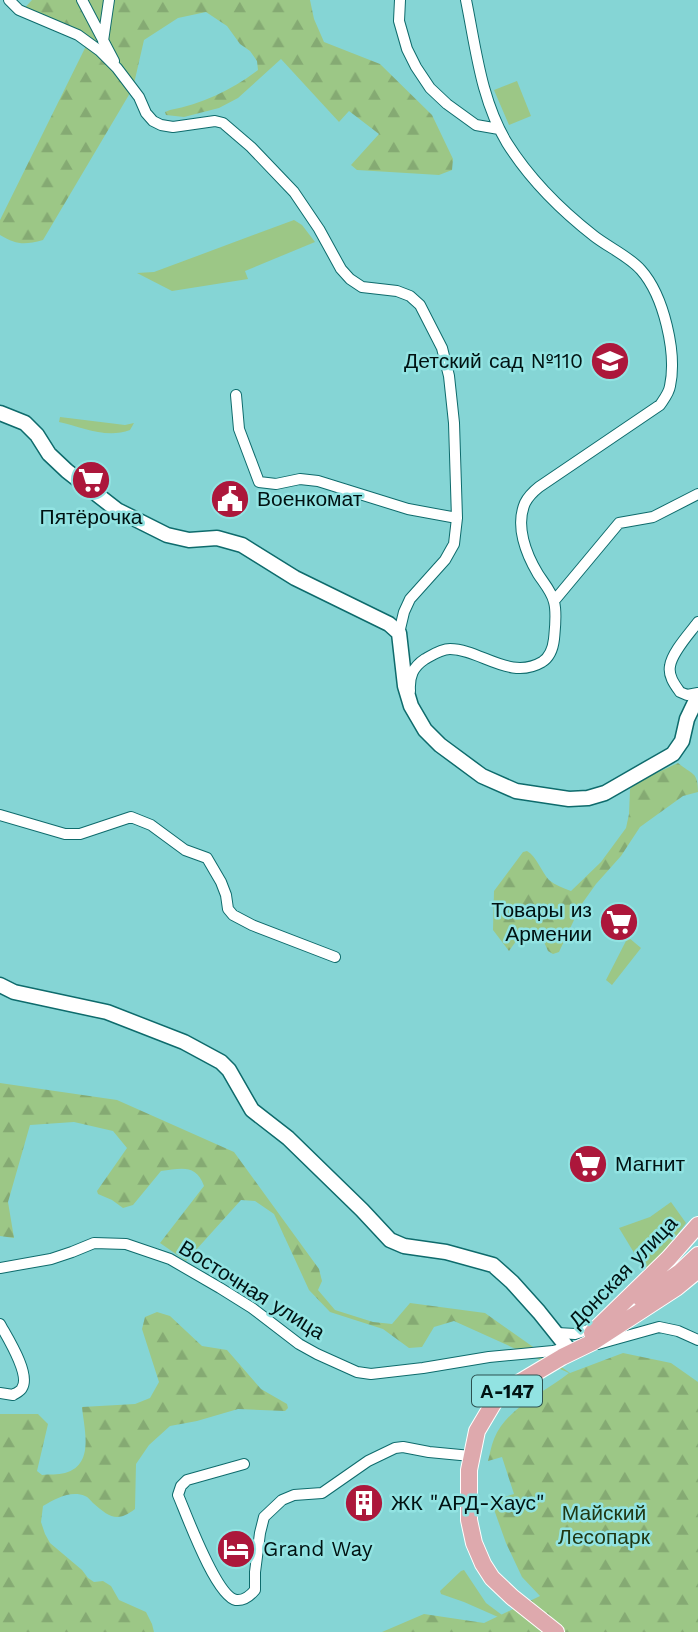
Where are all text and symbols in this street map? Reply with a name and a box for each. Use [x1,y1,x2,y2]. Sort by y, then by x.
school or university icon: Детский сад №110 [589,340,631,382]
place label: Детский сад №110 [404,348,583,373]
supermarket icon: Пятёрочка [70,459,112,501]
public building icon: Военкомат [209,478,251,520]
place label: Военкомат [257,486,363,511]
place label: Пятёрочка [40,504,143,529]
place label: Товары из Армении [491,897,592,946]
supermarket icon: Товары из Армении [598,901,640,943]
supermarket icon: Магнит [567,1143,609,1185]
place label: Магнит [615,1151,685,1176]
street label: Донская улица [563,1210,683,1333]
street label: Восточная улица [175,1235,330,1345]
road number: А-147 [472,1376,542,1406]
building icon: ЖК "АРД-Хаус" [343,1482,385,1524]
place label: ЖК "АРД-Хаус" [391,1490,544,1515]
park label: Майский Лесопарк [558,1500,651,1549]
hotel icon: Grand Way [215,1528,257,1570]
place label: Grand Way [263,1536,373,1561]

